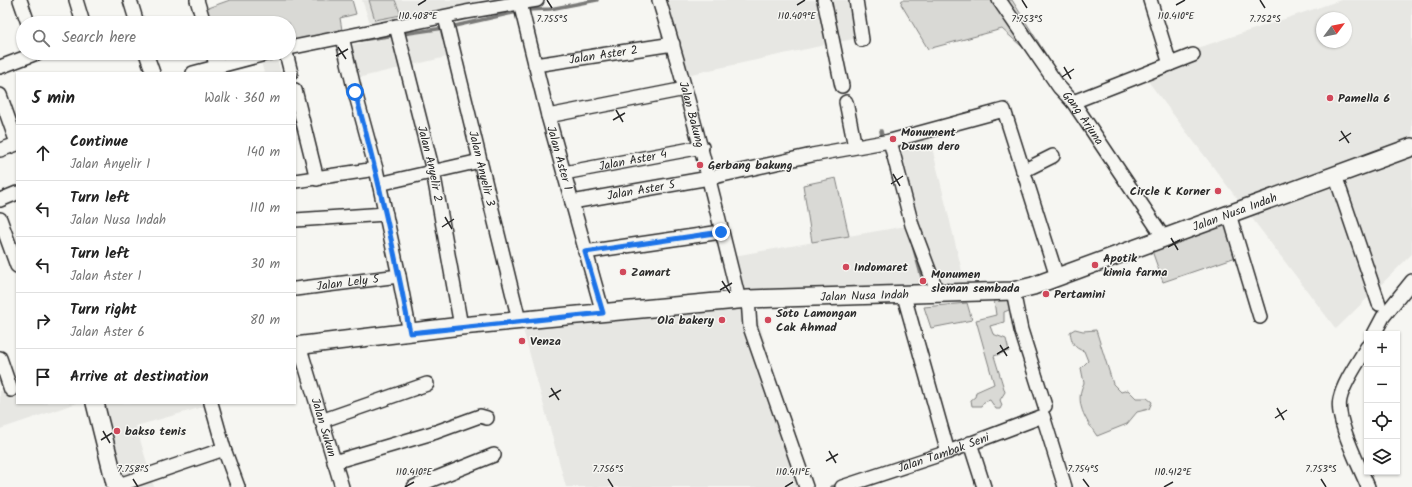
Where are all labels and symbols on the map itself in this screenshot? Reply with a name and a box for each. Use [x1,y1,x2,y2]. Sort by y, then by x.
text: 110.408°E [398,8,439,24]
text: 110.409°E [778,8,817,24]
text: 110.410°E [1158,8,1195,24]
text: 7.755°S [536,11,568,27]
text: 7.753°S [1011,11,1043,27]
text: 7.752°S [1249,11,1281,27]
north arrow [1316,12,1352,48]
street label: Jalan Aster 2 [568,40,639,69]
street label: Jalan Bakung [674,79,710,150]
route start [346,83,364,101]
street label: Gang Arjuna [1058,87,1109,149]
place label: Pamella 6 [1338,89,1391,108]
marker: Pamella 6 [1325,93,1335,103]
place label: Monument Dusun dero [901,123,960,156]
street label: Jalan Anyelir 2 [412,124,448,203]
street label: Jalan Aster 1 [542,124,578,193]
street label: Jalan Anyelir 3 [464,129,500,208]
marker: Monument Dusun dero [888,134,898,144]
street label: Jalan Aster 4 [597,144,669,176]
place label: Gerbang bakung [708,156,793,175]
marker: Gerbang bakung [695,160,705,170]
street label: Jalan Aster 5 [605,174,678,205]
place label: Circle K Korner [1130,182,1211,201]
marker: Circle K Korner [1213,186,1223,196]
street label: Jalan Nusa Indah [1190,188,1280,236]
route end [712,223,730,241]
place label: Apotik kimia farma [1103,249,1167,282]
place label: Indomaret [854,258,908,277]
marker: Apotik kimia farma [1090,260,1100,270]
marker: Indomaret [841,262,851,272]
place label: Zamart [631,263,671,282]
place label: Monumen sleman sembada [931,265,1020,298]
marker: Zamart [618,267,628,277]
street label: Jalan Lely 5 [315,269,382,296]
marker: Monumen sleman sembada [918,276,928,286]
street label: Jalan Nusa Indah [820,285,909,306]
place label: Pertamini [1054,285,1106,304]
marker: Pertamini [1041,289,1051,299]
place label: Soto Lamongan Cak Ahmad [776,304,857,337]
place label: Ola bakery [657,311,715,330]
marker: Ola bakery [717,315,727,325]
marker: Soto Lamongan Cak Ahmad [763,315,773,325]
place label: Venza [530,332,561,351]
marker: Venza [517,336,527,346]
street label: Jalan Sukun [306,395,342,459]
place label: bakso tenis [125,422,187,441]
marker: bakso tenis [112,426,122,436]
street label: Jalan Tambak Seni [895,427,993,478]
text: 7.758°S [117,461,150,477]
text: 7.756°S [592,461,624,477]
text: 7.754°S [1067,461,1099,477]
text: 7.753°S [1305,461,1337,477]
text: 110.410°E [396,464,433,480]
text: 110.411°E [776,464,811,480]
text: 110.412°E [1154,464,1193,480]

